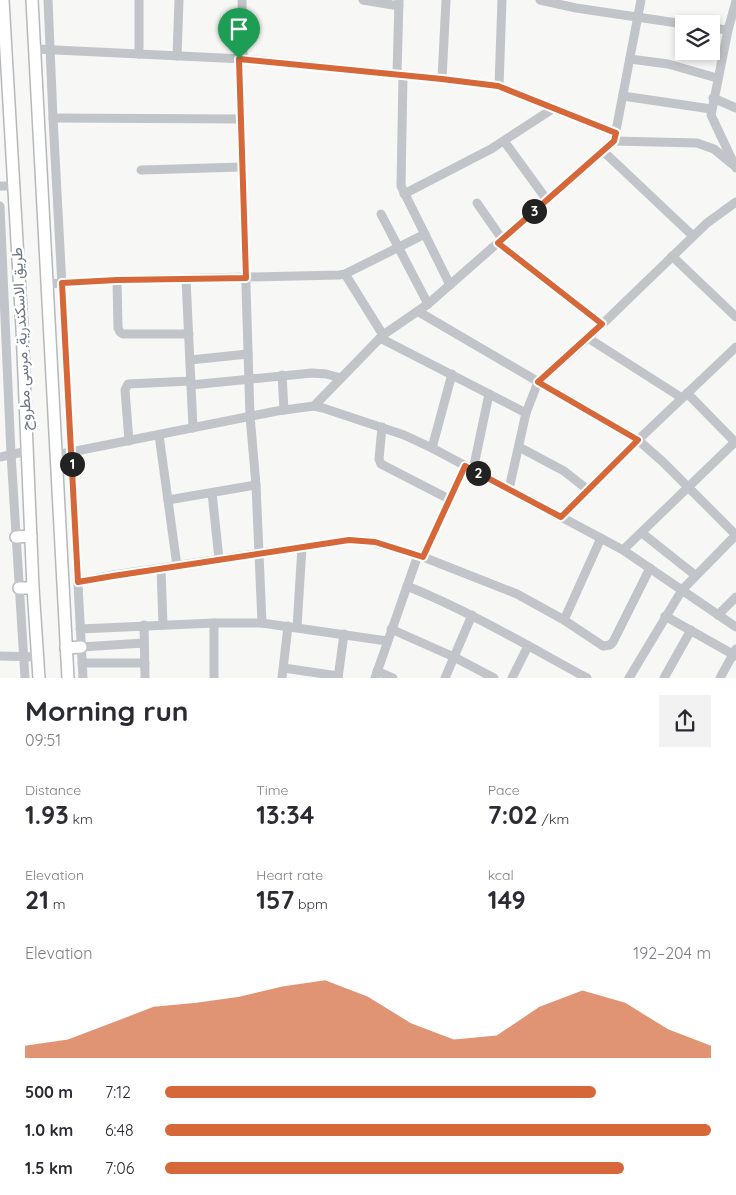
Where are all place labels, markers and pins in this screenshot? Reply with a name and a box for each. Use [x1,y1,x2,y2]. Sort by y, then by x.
pin [218,8,260,59]
pin: 3 [522,198,546,224]
pin: 1 [60,452,84,476]
pin: 2 [466,460,490,486]

